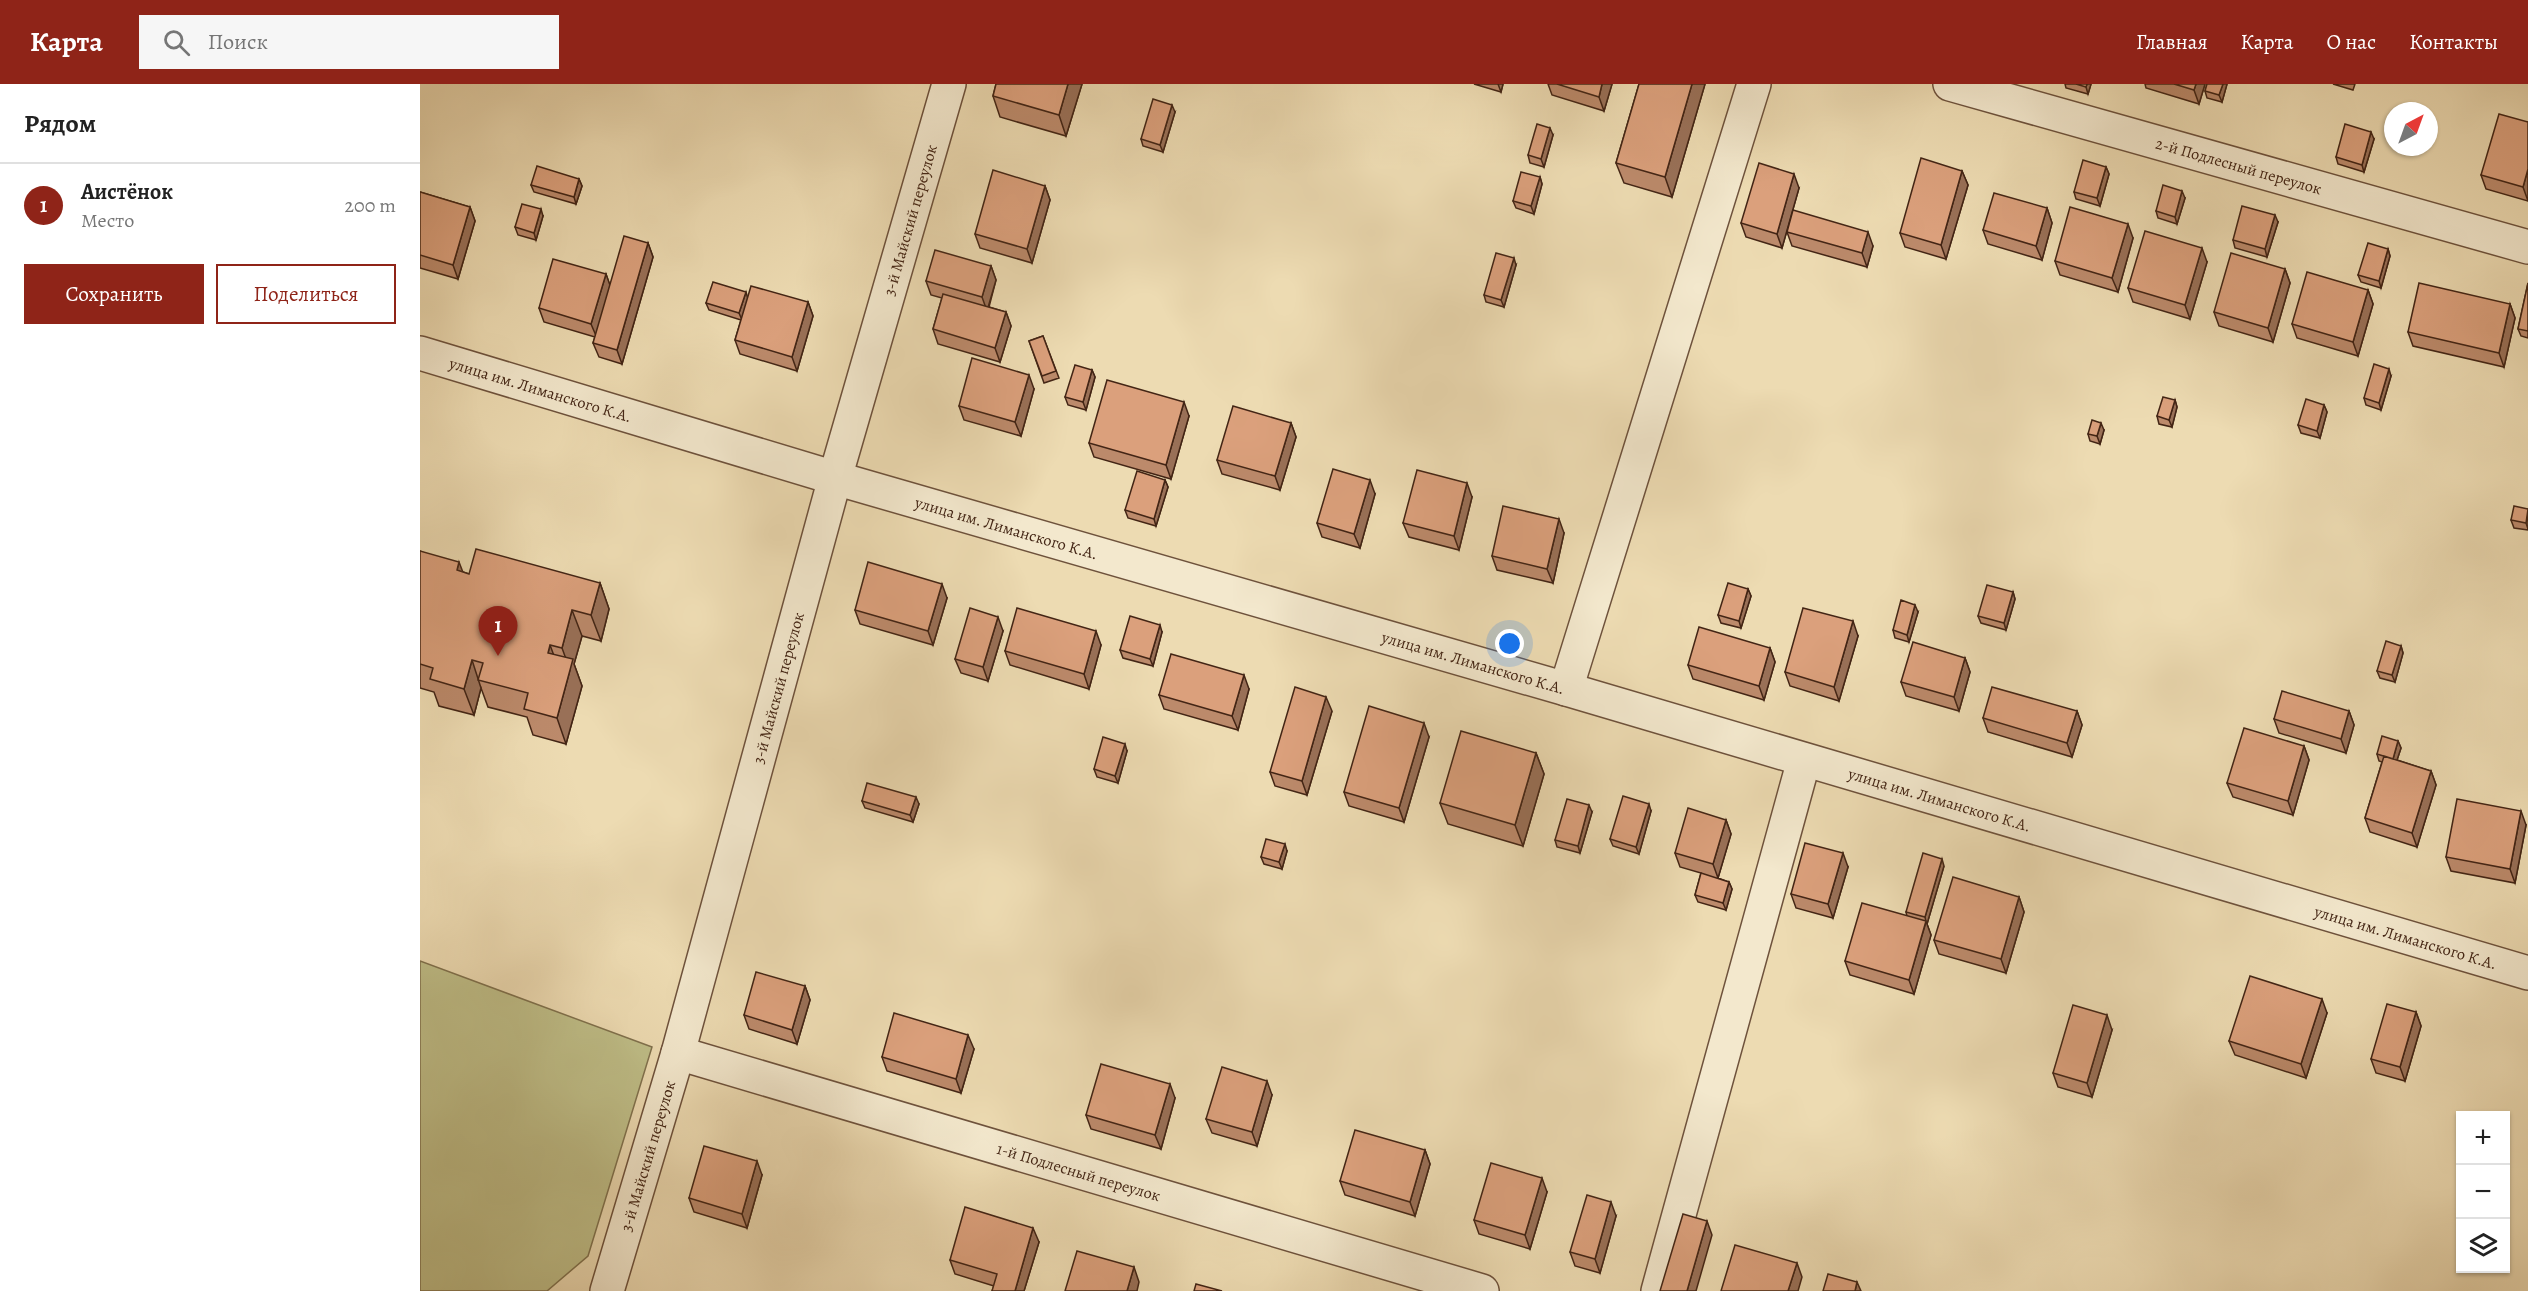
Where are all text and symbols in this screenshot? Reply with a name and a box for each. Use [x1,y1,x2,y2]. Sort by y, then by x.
search box [139,15,559,69]
text: Карта [30,23,103,61]
icon: search [160,26,193,59]
text: Поиск [208,27,268,57]
text: Главная [2136,28,2208,56]
text: Карта [2241,28,2293,56]
text: О нас [2326,28,2376,56]
text: Контакты [2409,28,2498,56]
north arrow [2384,102,2438,156]
text: Рядом [24,106,96,141]
street label: 2-й Подлесный переулок [2153,132,2324,200]
street label: 3-й Майский переулок [878,142,943,298]
text: Аистёнок [81,177,173,207]
text: 1 [40,192,47,219]
text: 200 m [345,192,396,219]
text: Место [81,207,134,234]
button: Сохранить [24,264,204,324]
button: Поделиться [216,264,396,324]
street label: улица им. Лиманского К.А. [446,352,634,428]
street label: улица им. Лиманского К.А. [911,491,1100,565]
pin: 1 [478,606,518,656]
street label: 3-й Майский переулок [747,610,810,766]
street label: улица им. Лиманского К.А. [1378,626,1567,700]
your location [1495,629,1524,658]
street label: улица им. Лиманского К.А. [1845,763,2033,838]
street label: улица им. Лиманского К.А. [2311,900,2500,975]
street label: 3-й Майский переулок [615,1078,681,1234]
map controls [2456,1111,2510,1273]
button: + [2456,1111,2510,1165]
street label: 1-й Подлесный переулок [994,1138,1163,1207]
button: − [2456,1165,2510,1219]
button: layers [2456,1219,2510,1273]

